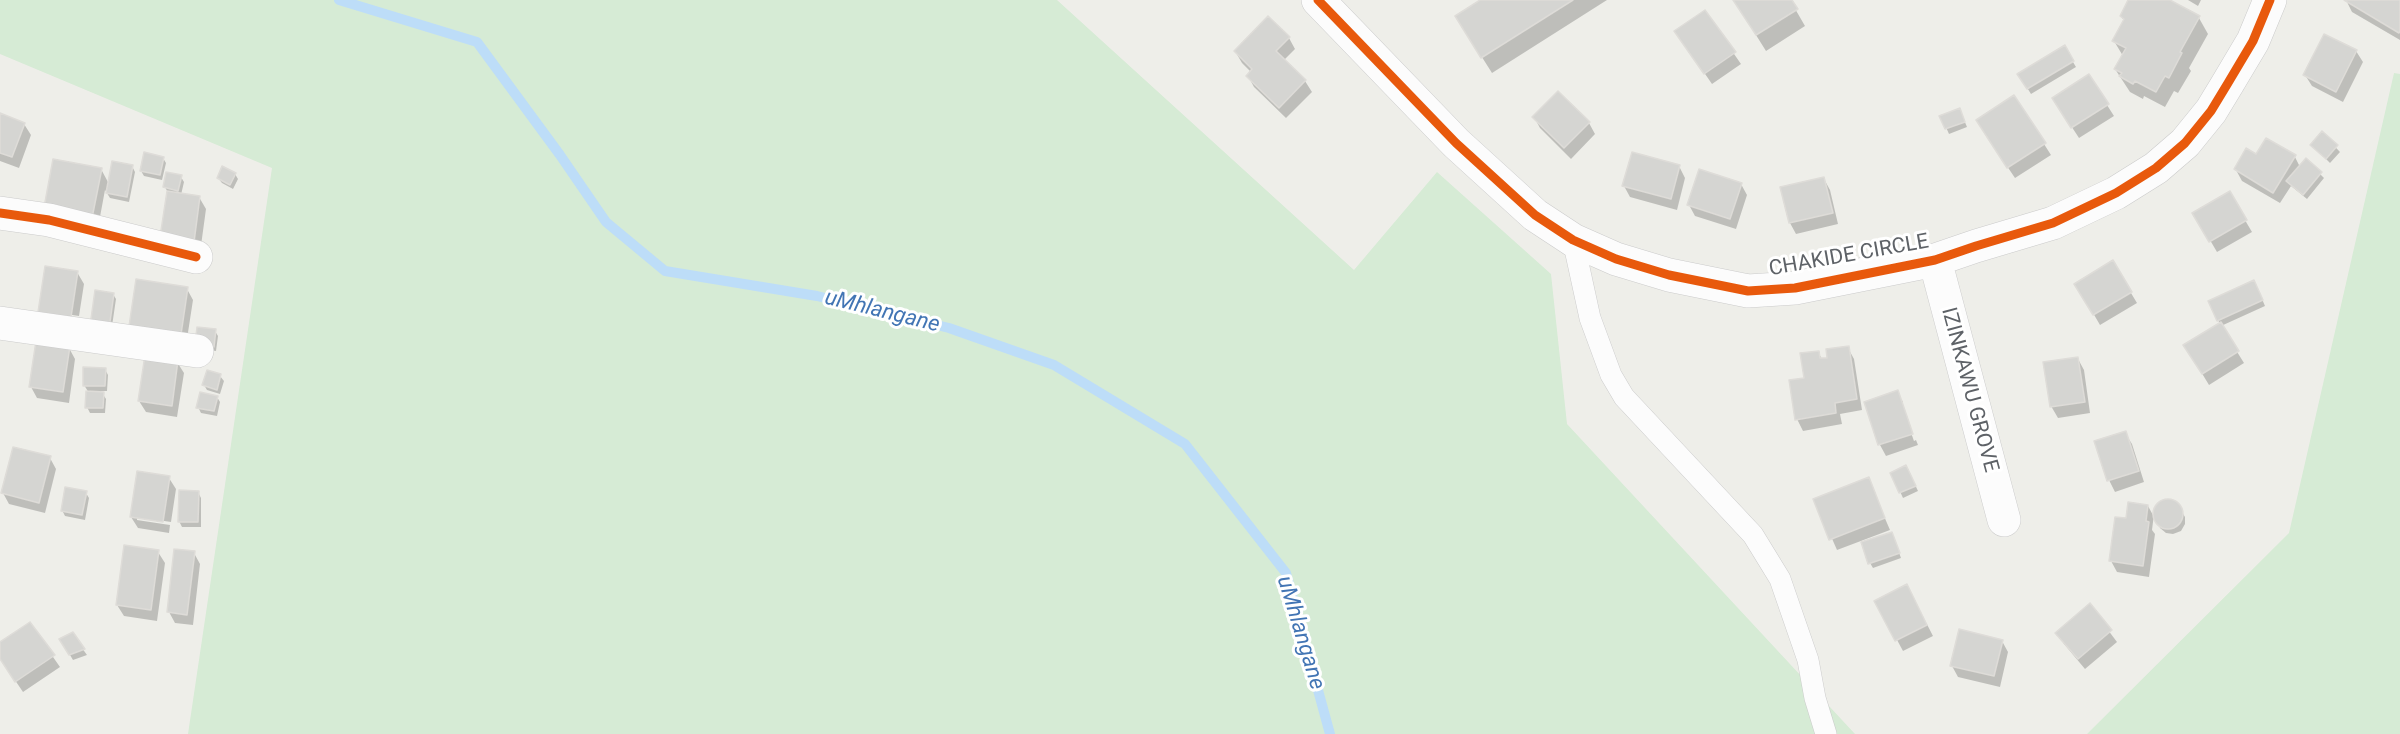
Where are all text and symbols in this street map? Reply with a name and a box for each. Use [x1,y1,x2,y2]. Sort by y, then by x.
street label: CHAKIDE CIRCLE [1767,230,1931,282]
water label: uMhlangane [822,285,942,339]
street label: IZINKAWU GROVE [1935,305,2003,475]
water label: uMhlangane [1270,573,1330,693]

